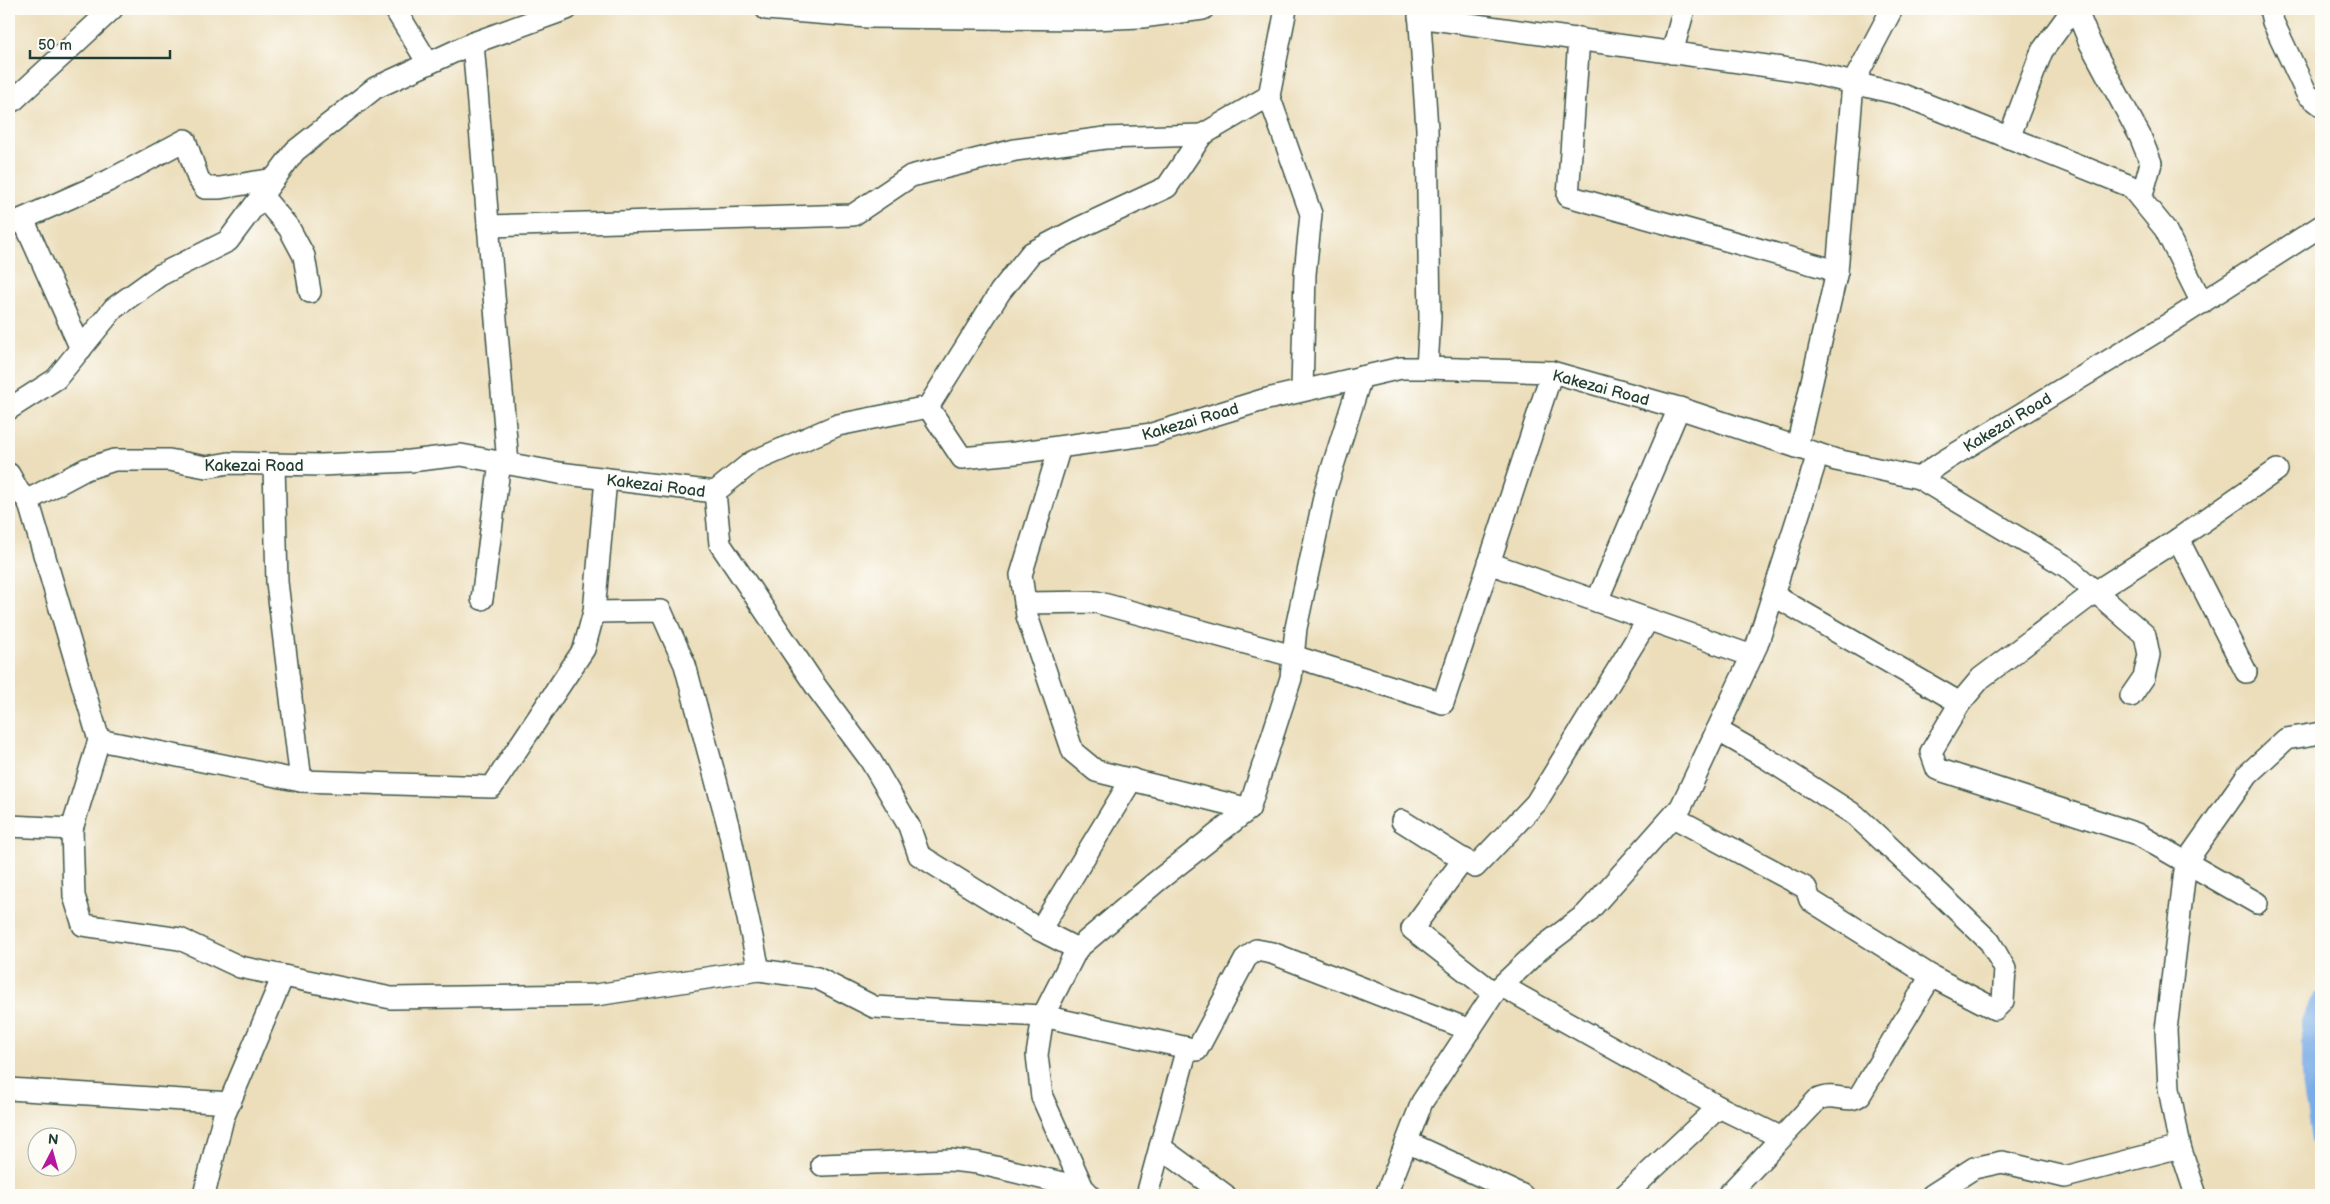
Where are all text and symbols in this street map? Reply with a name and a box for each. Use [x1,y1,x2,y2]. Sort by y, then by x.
scale bar [30,28,170,60]
text: 50 m [38,36,72,55]
street label: Kakezai Road [1550,366,1651,411]
street label: Kakezai Road [1960,390,2055,457]
street label: Kakezai Road [1140,400,1241,445]
street label: Kakezai Road [204,457,304,476]
street label: Kakezai Road [605,471,706,502]
north arrow [28,1126,78,1176]
text: N [47,1131,59,1149]

